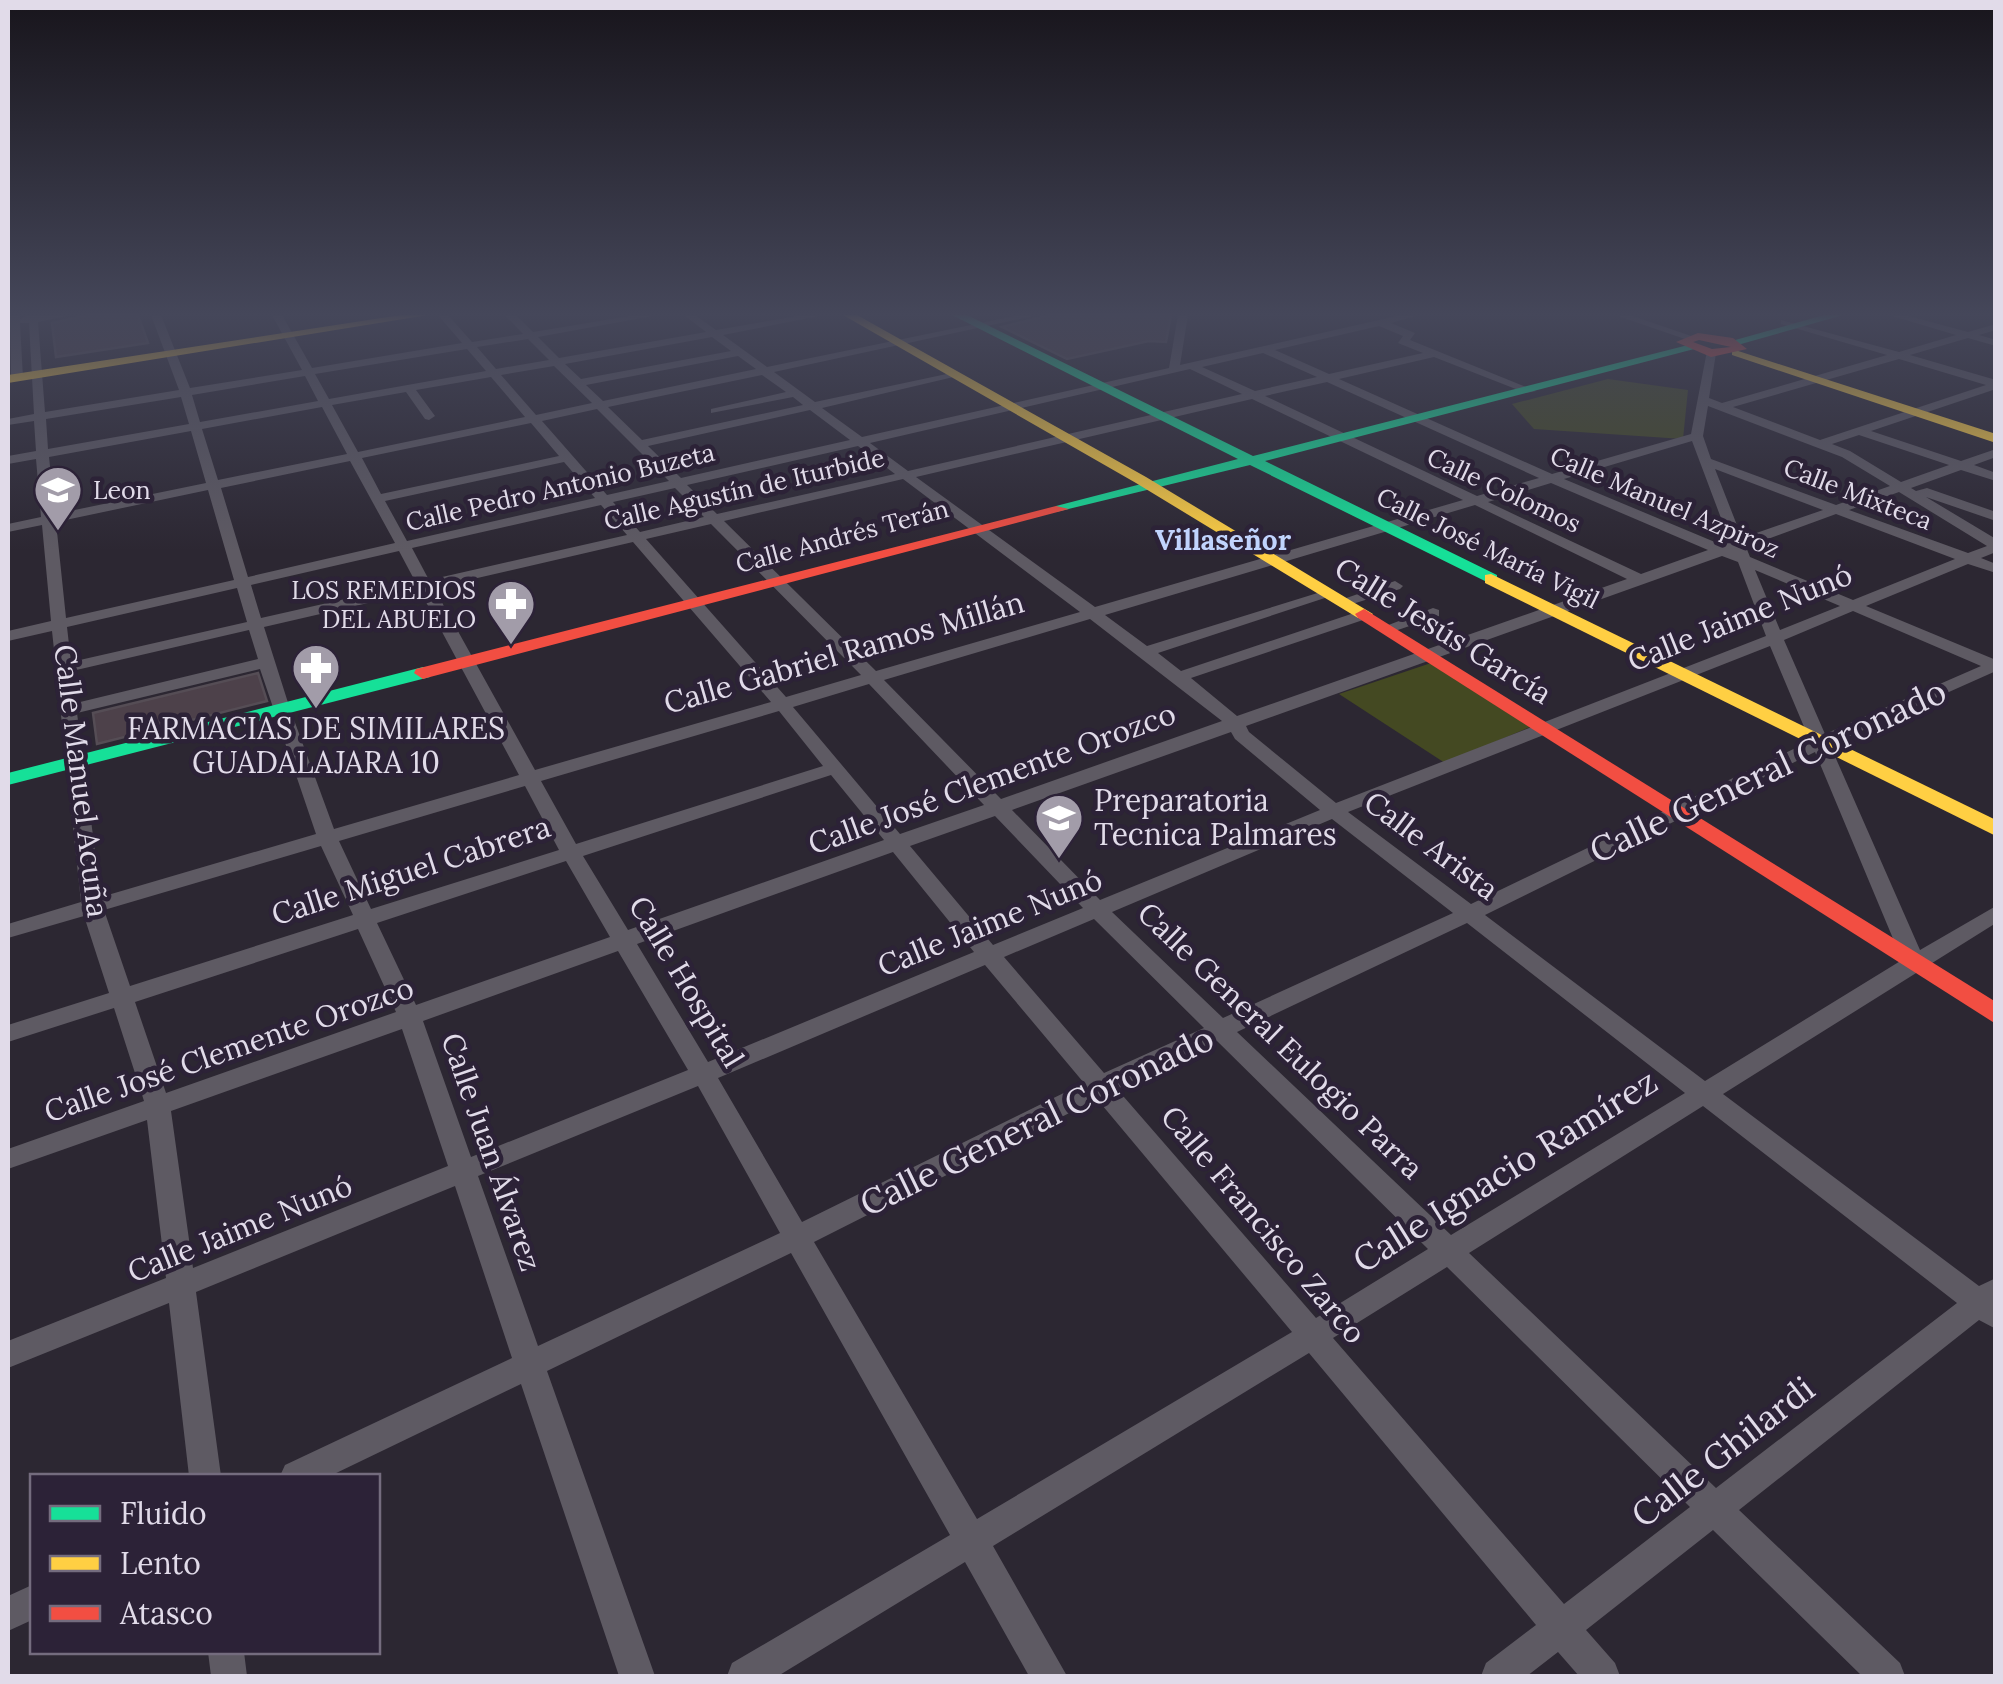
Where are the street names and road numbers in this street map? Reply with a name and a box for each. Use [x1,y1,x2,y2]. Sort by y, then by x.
street label: Calle Pedro Antonio Buzeta [402,436,718,538]
street label: Calle Manuel Azpiroz [1545,439,1785,565]
street label: Calle Colomos [1422,440,1586,540]
street label: Calle Agustín de Iturbide [601,441,887,537]
street label: Calle Mixteca [1779,451,1937,537]
street label: Calle José María Vigil [1371,480,1605,616]
street label: Calle Andrés Terán [732,492,952,580]
street label: Calle Jesús García [1328,548,1559,712]
street label: Calle Jaime Nunó [1622,555,1858,679]
street label: Calle Gabriel Ramos Millán [659,582,1028,722]
street label: Calle Manuel Acuña [46,642,118,920]
street label: Calle General Coronado [1582,668,1953,873]
street label: Calle José Clemente Orozco [803,694,1181,862]
street label: Calle Arista [1357,782,1506,908]
street label: Calle Miguel Cabrera [266,807,555,934]
street label: Calle Jaime Nunó [872,860,1108,984]
street label: Calle Hospital [621,889,753,1074]
street label: Calle General Eulogio Parra [1129,894,1432,1188]
street label: Calle José Clemente Orozco [39,968,418,1130]
street label: Calle General Coronado [852,1015,1221,1226]
street label: Calle Juan Álvarez [433,1028,550,1276]
street label: Calle Ignacio Ramírez [1344,1059,1665,1283]
street label: Calle Francisco Zarco [1153,1098,1374,1351]
street label: Calle Jaime Nunó [122,1166,358,1290]
street label: Calle Ghilardi [1622,1366,1823,1537]

